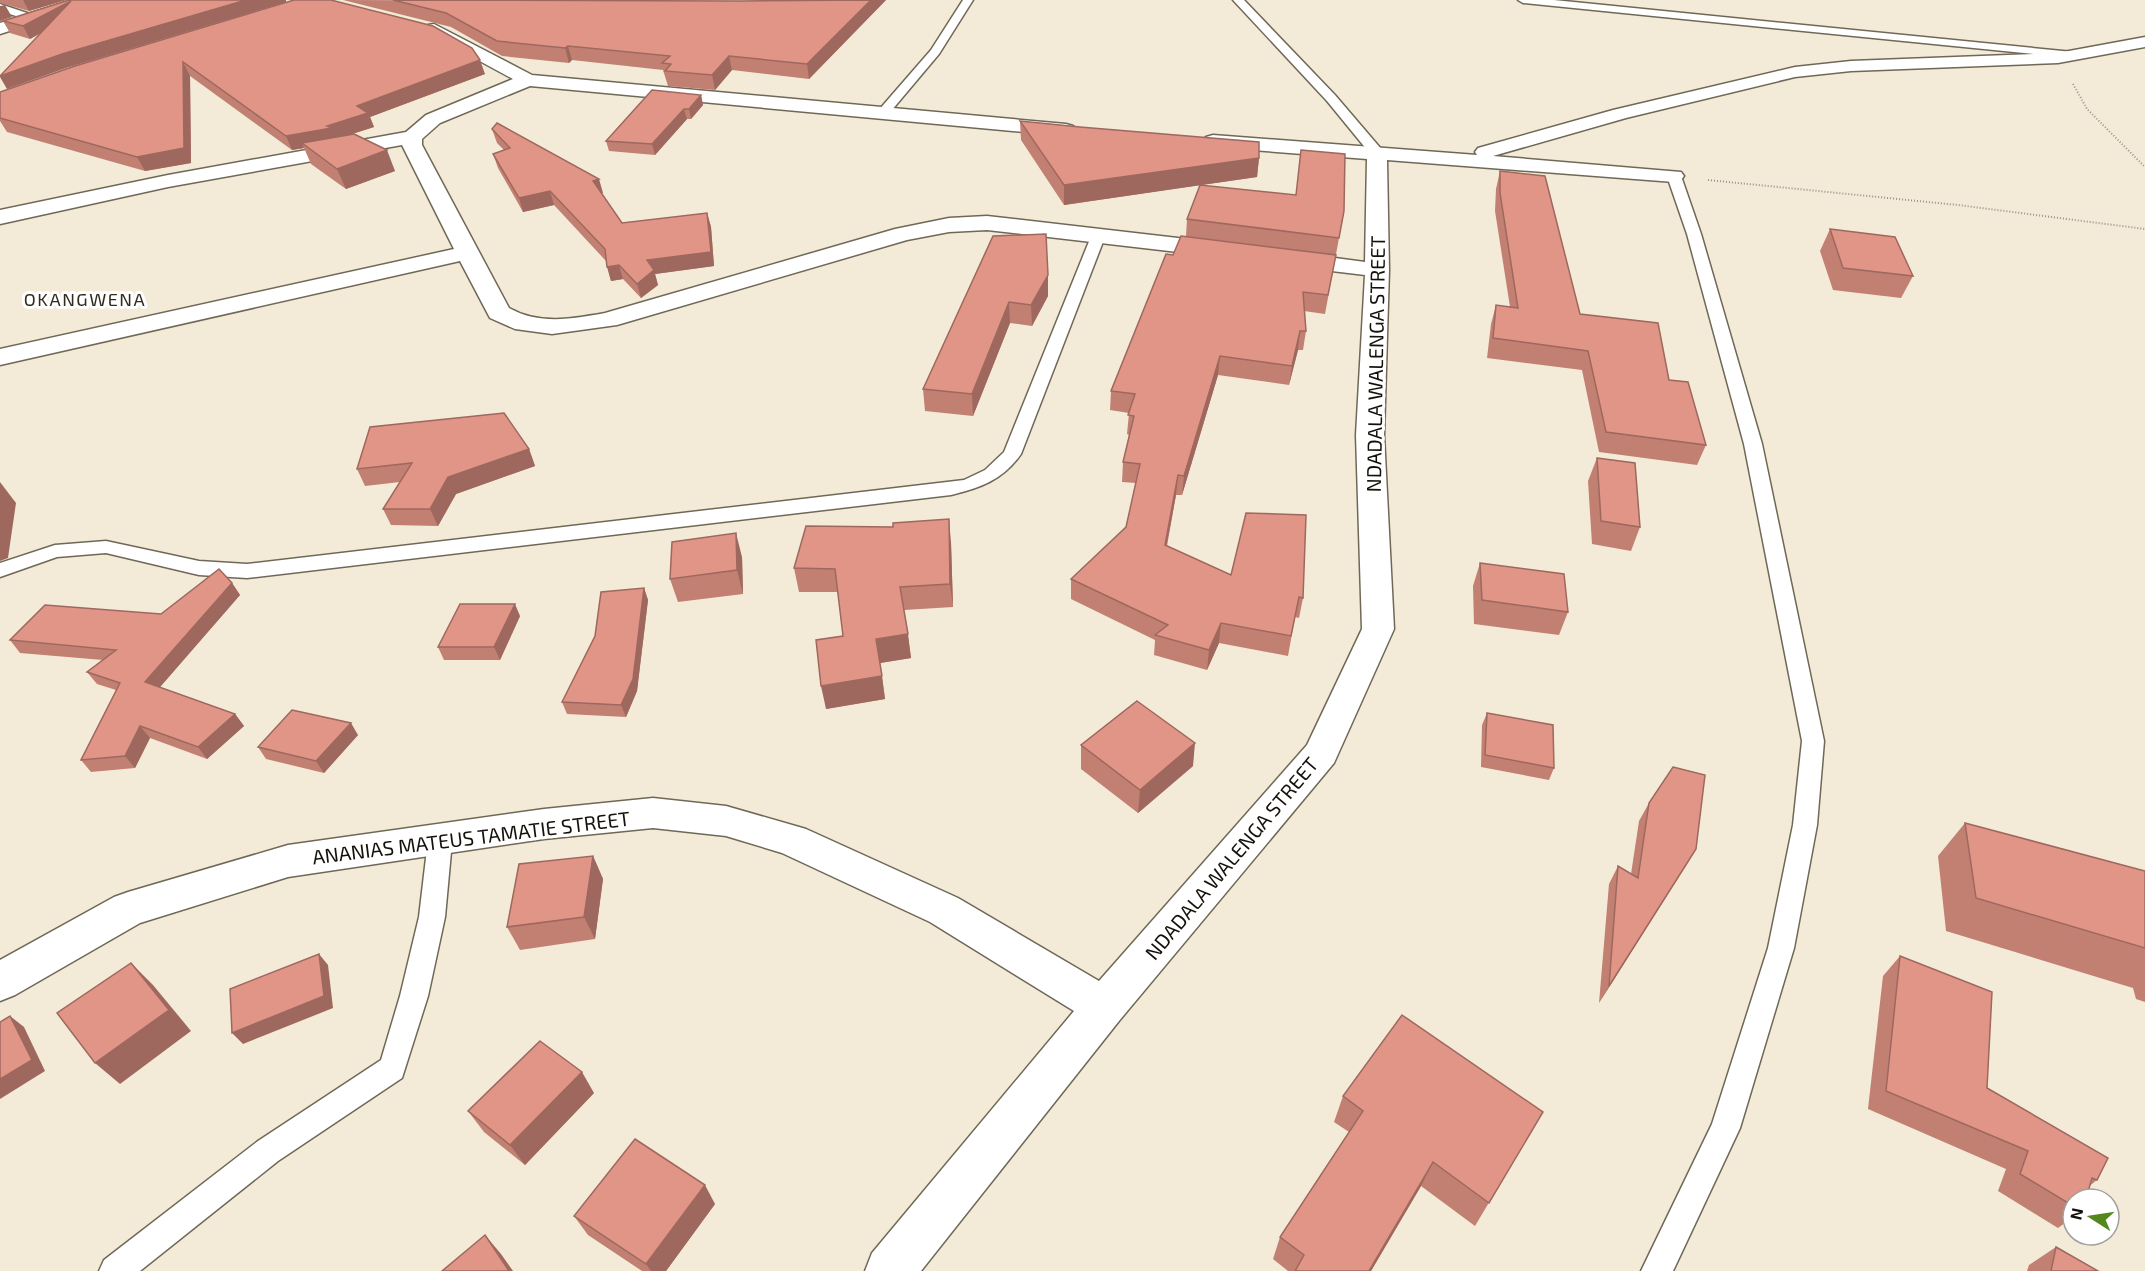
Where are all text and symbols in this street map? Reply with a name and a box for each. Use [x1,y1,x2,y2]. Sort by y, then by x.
street label: NDADALA WALENGA STREET [1361,235,1389,492]
district label: OKANGWENA [24,288,146,310]
street label: NDADALA WALENGA STREET [1139,752,1323,964]
street label: ANANIAS MATEUS TAMATIE STREET [311,806,632,868]
north arrow [2061,1187,2121,1247]
text: N [2065,1206,2086,1221]

